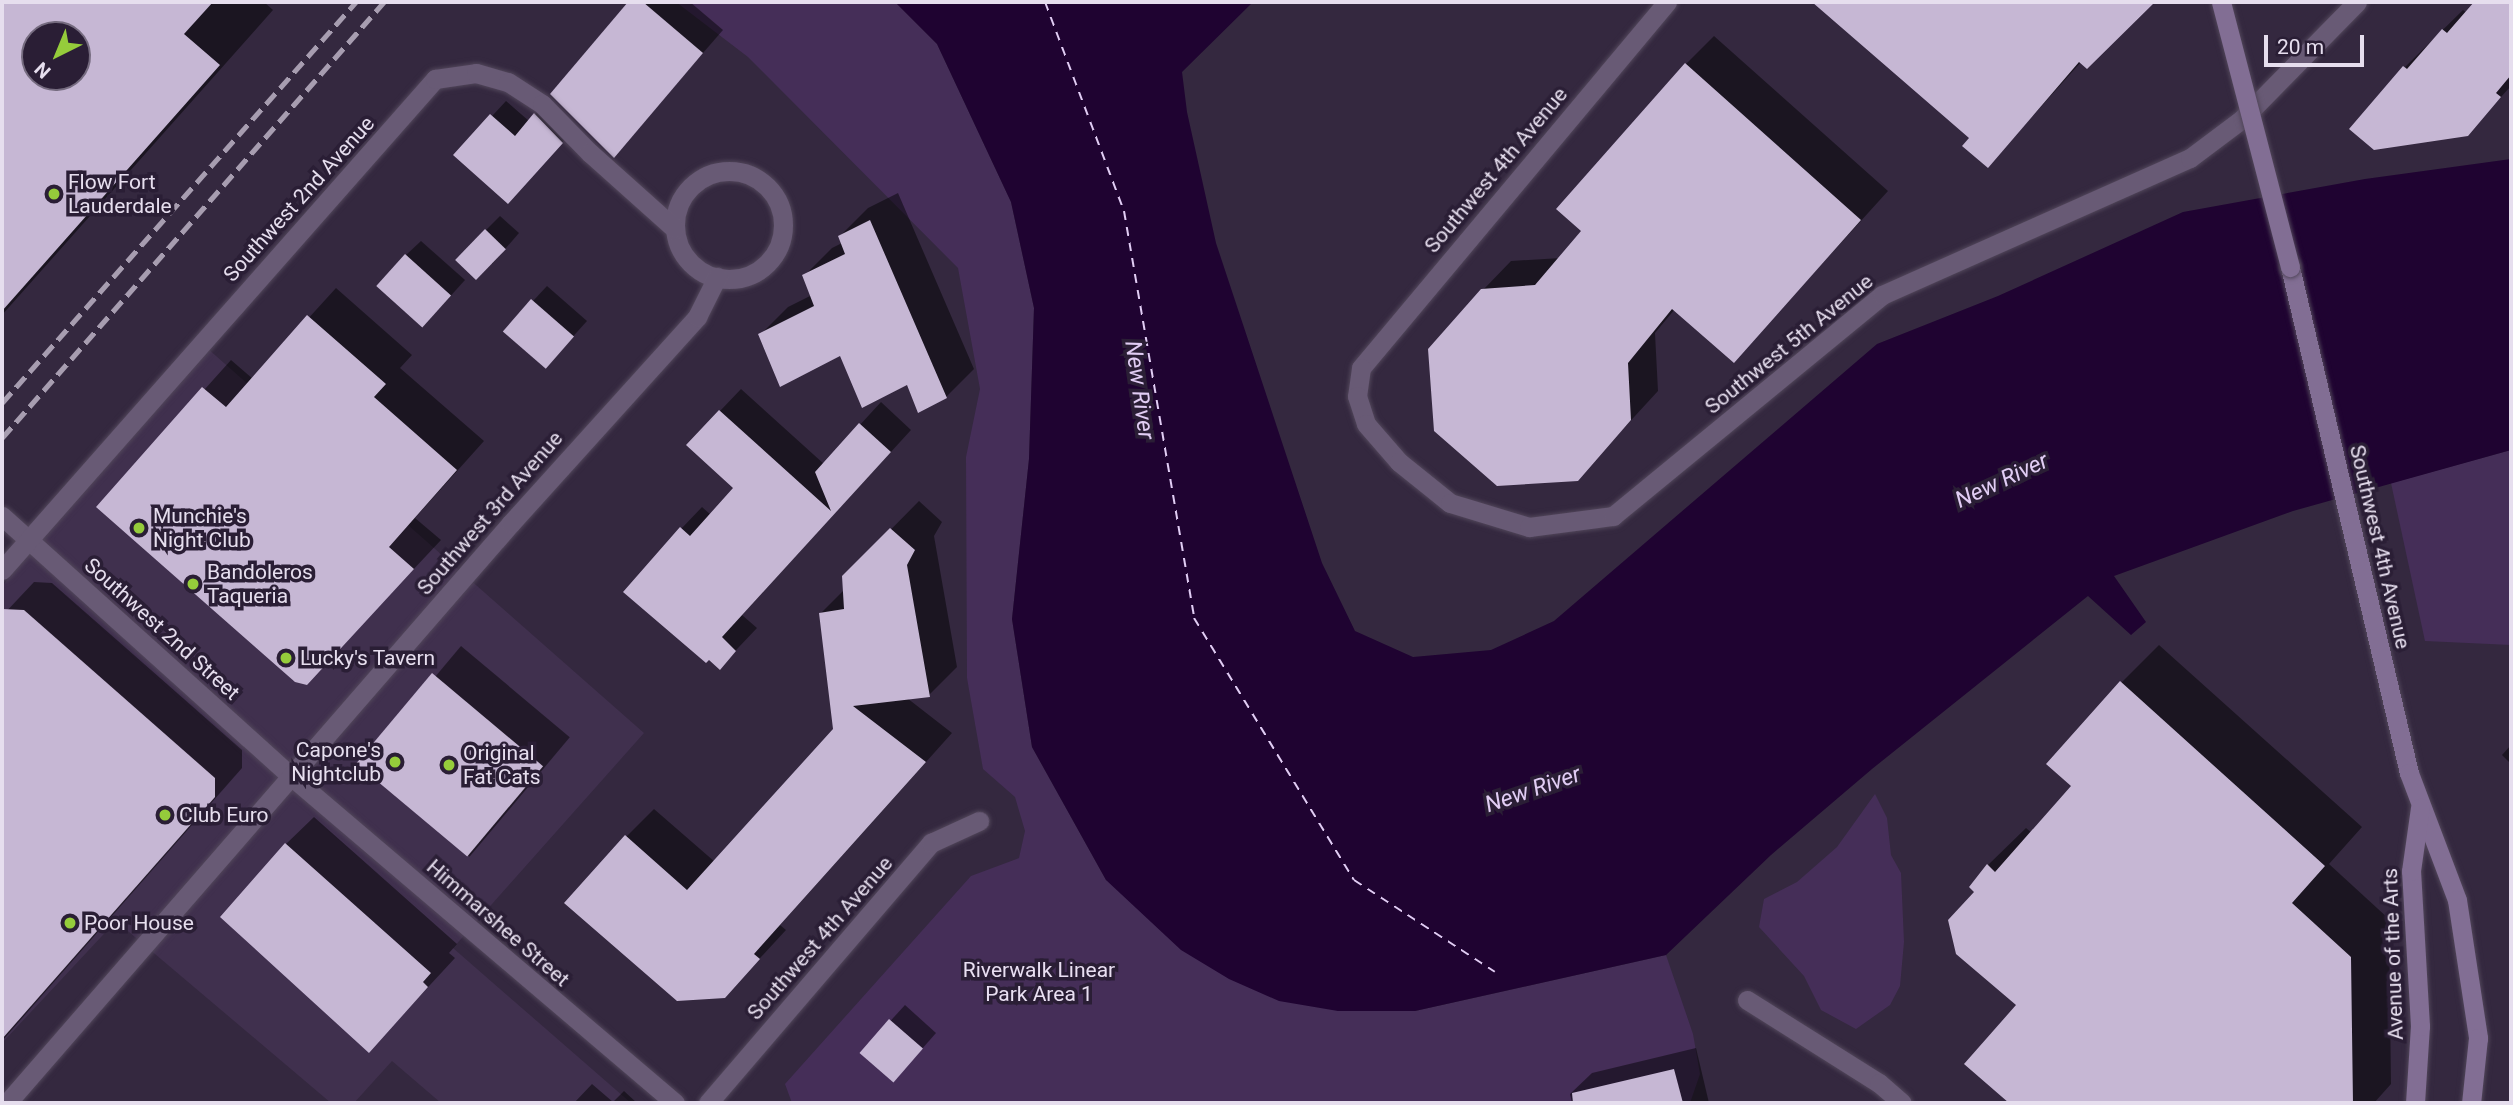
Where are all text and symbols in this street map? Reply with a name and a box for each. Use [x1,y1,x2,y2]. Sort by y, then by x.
north arrow [21,21,91,91]
scale bar [2268,21,2368,65]
text: 20 m [2277,35,2324,59]
text: N [30,57,55,83]
street label: Southwest 4th Avenue [1419,82,1573,258]
street label: Southwest 2nd Avenue [218,111,380,287]
place label: Flow Fort Lauderdale [68,169,172,219]
marker: Flow Fort Lauderdale [46,186,62,202]
street label: Southwest 5th Avenue [1700,269,1878,419]
water label: New River [1118,339,1160,441]
street label: Southwest 3rd Avenue [412,426,568,600]
street label: Southwest 4th Avenue [2344,443,2416,651]
water label: New River [1951,447,2053,515]
place label: Munchie's Night Club [153,503,251,553]
marker: Munchie's Night Club [131,520,147,536]
street label: Southwest 2nd Street [79,553,245,705]
place label: Bandoleros Taqueria [207,559,313,609]
marker: Bandoleros Taqueria [185,576,201,592]
place label: Lucky's Tavern [300,645,436,671]
marker: Lucky's Tavern [278,650,294,666]
place label: Capone's Nightclub [291,737,381,787]
place label: Original Fat Cats [463,740,541,790]
marker: Capone's Nightclub [387,754,403,770]
marker: Original Fat Cats [441,757,457,773]
water label: New River [1482,761,1584,819]
place label: Club Euro [179,802,269,828]
marker: Club Euro [157,807,173,823]
street label: Southwest 4th Avenue [742,851,898,1025]
street label: Himmarshee Street [422,854,574,992]
street label: Avenue of the Arts [2377,868,2409,1040]
place label: Poor House [84,910,194,936]
marker: Poor House [62,915,78,931]
park label: Riverwalk Linear Park Area 1 [963,957,1115,1007]

